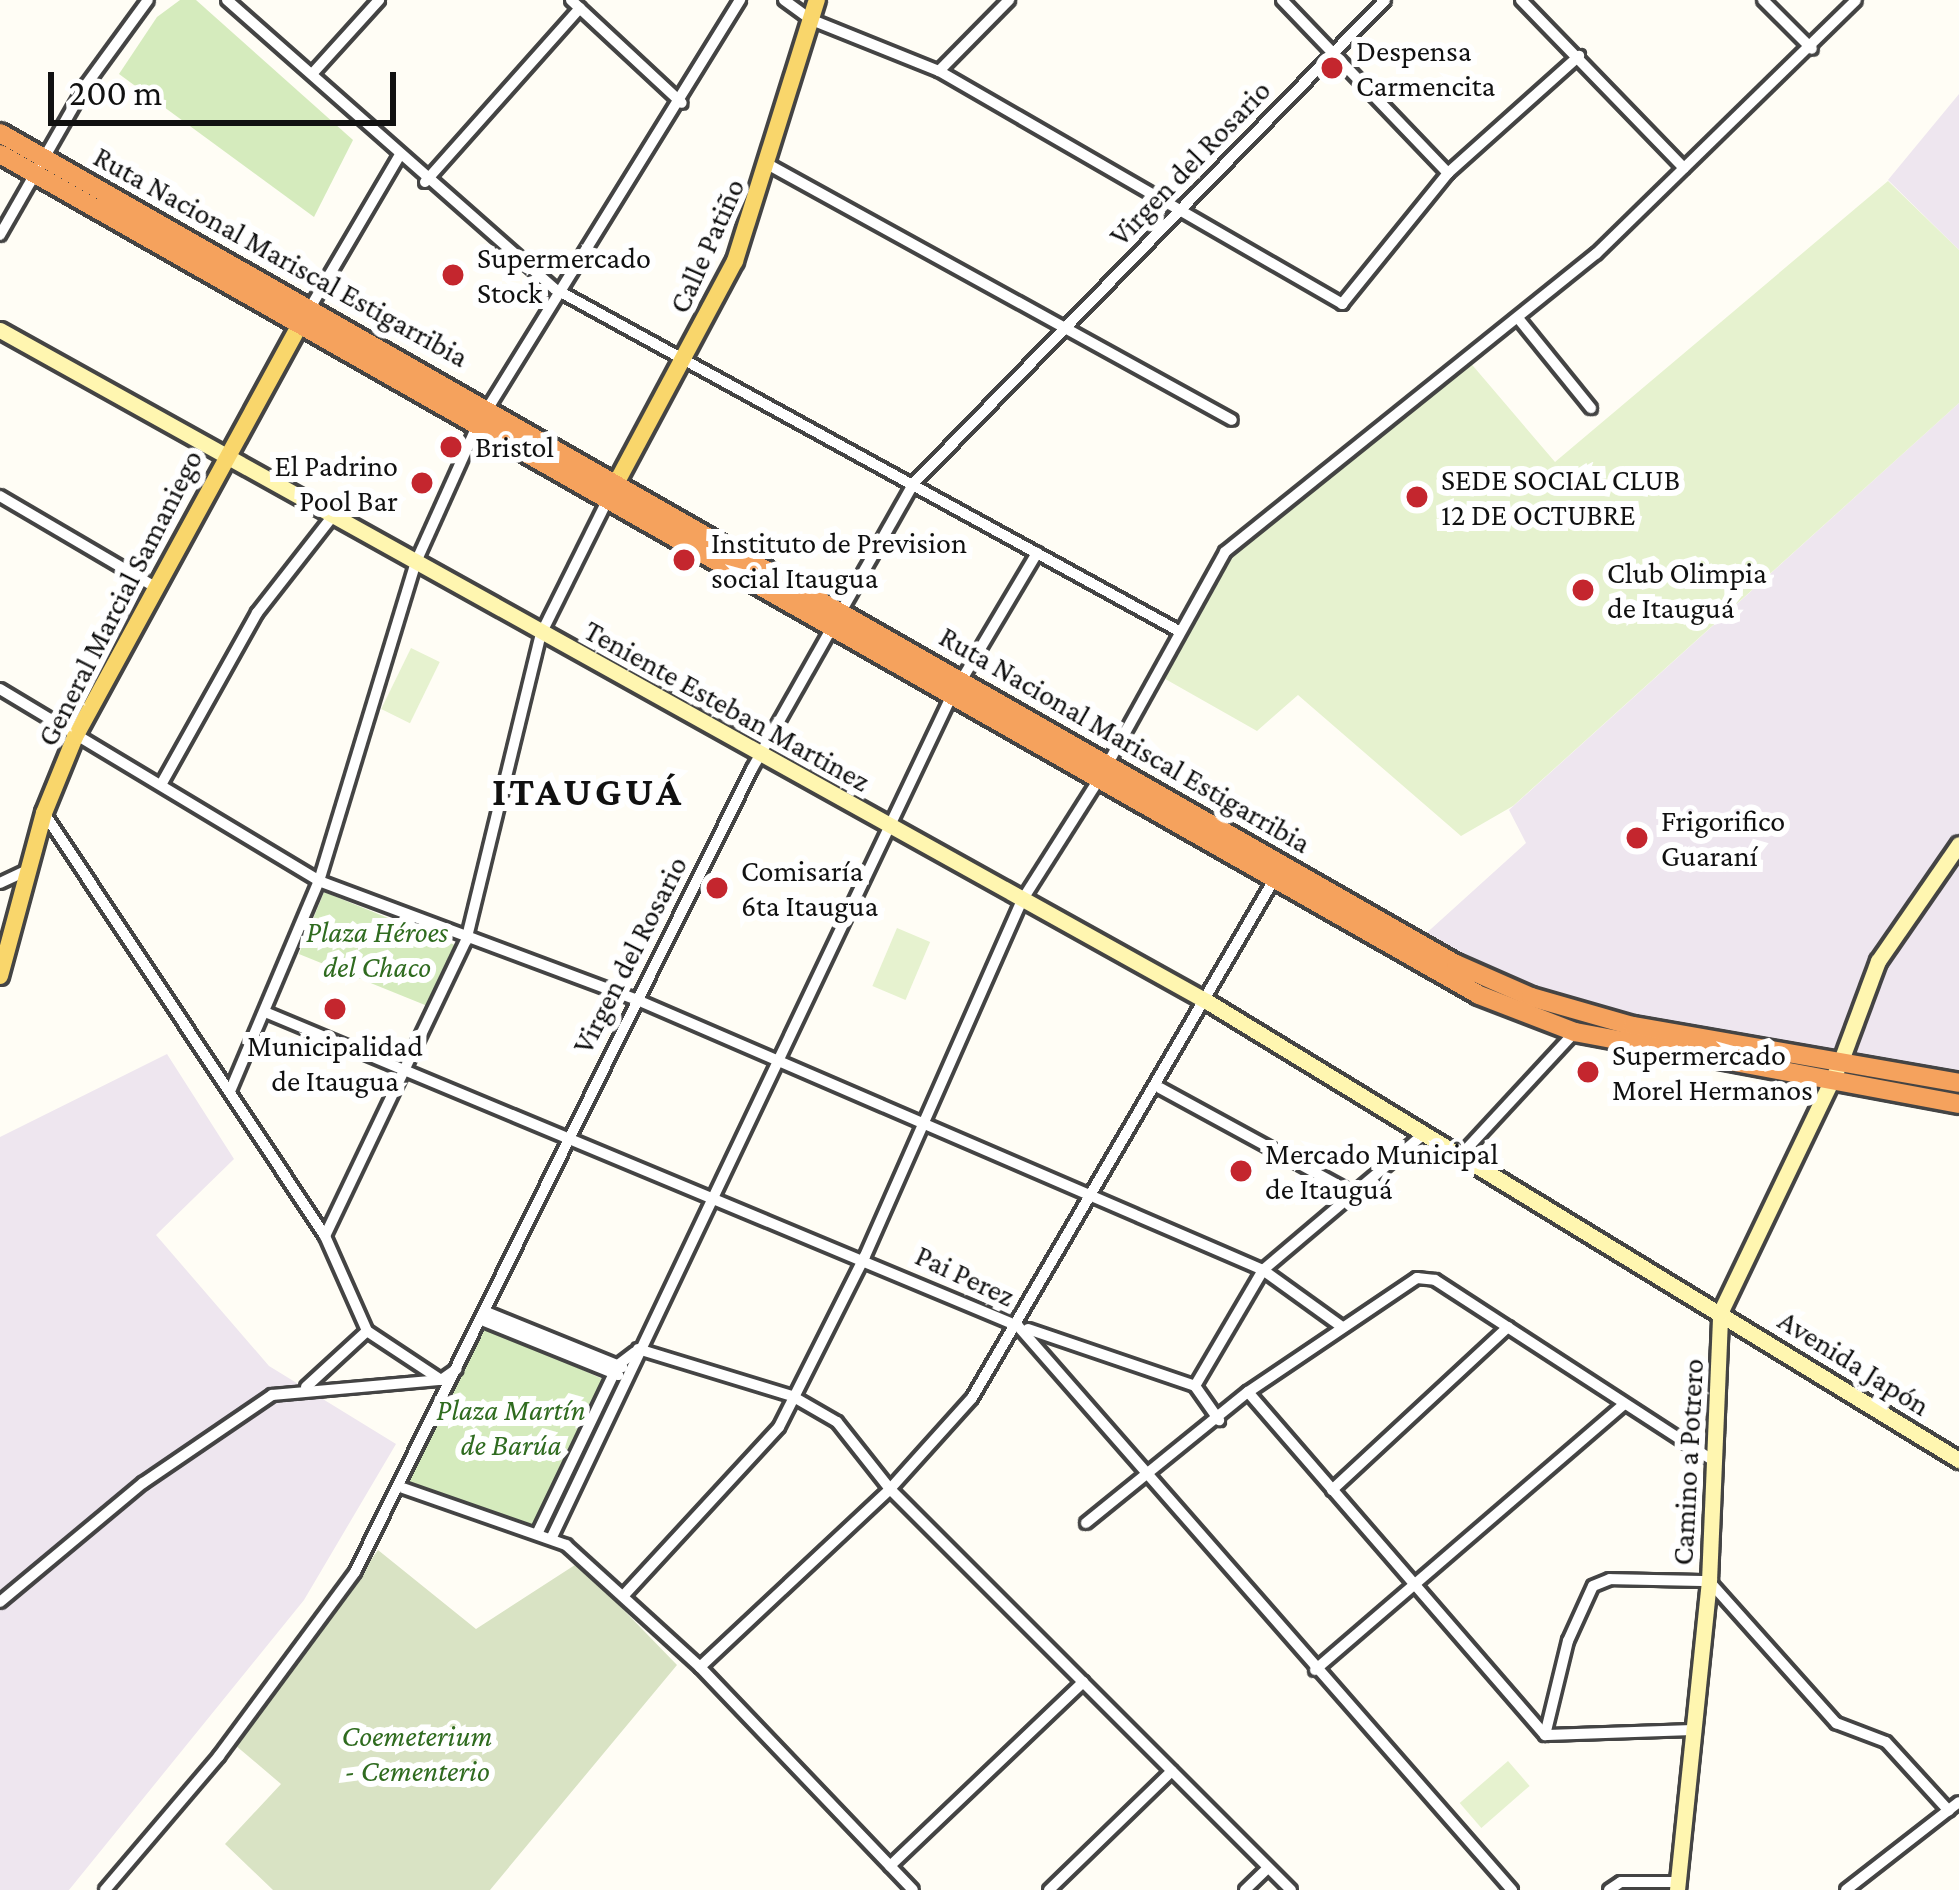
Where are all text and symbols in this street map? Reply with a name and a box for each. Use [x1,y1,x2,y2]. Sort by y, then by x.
place label: Despensa Carmencita [1356,33,1495,104]
scale bar [54,48,402,122]
marker: Despensa Carmencita [1319,55,1345,81]
text: 200 m [69,73,163,113]
street label: Virgen del Rosario [1102,73,1278,253]
street label: Ruta Nacional Mariscal Estigarribia [87,139,475,375]
street label: Calle Patiño [661,173,753,319]
place label: Supermercado Stock [477,240,651,310]
marker: Supermercado Stock [440,262,466,288]
place label: Bristol [475,429,554,465]
marker: Bristol [438,434,464,460]
street label: General Marcial Samaniego [30,444,210,752]
place label: El Padrino Pool Bar [274,448,398,518]
place label: SEDE SOCIAL CLUB 12 DE OCTUBRE [1441,462,1680,532]
marker: El Padrino Pool Bar [409,470,435,496]
marker: SEDE SOCIAL CLUB 12 DE OCTUBRE [1404,484,1430,510]
place label: Instituto de Prevision social Itaugua [711,525,967,596]
marker: Instituto de Prevision social Itaugua [668,544,700,576]
place label: Club Olimpia de Itauguá [1607,555,1767,626]
marker: Club Olimpia de Itauguá [1570,577,1596,603]
street label: Teniente Esteban Martinez [578,612,876,800]
street label: Ruta Nacional Mariscal Estigarribia [933,619,1317,861]
district label: ITAUGUÁ [492,766,684,816]
place label: Frigorifico Guaraní [1661,803,1785,874]
marker: Frigorifico Guaraní [1624,825,1650,851]
street label: Virgen del Rosario [565,850,695,1060]
place label: Comisaría 6ta Itaugua [741,853,878,924]
marker: Comisaría 6ta Itaugua [704,875,730,901]
park label: Plaza Héroes del Chaco [306,914,448,984]
marker: Municipalidad de Itaugua [322,996,348,1022]
place label: Municipalidad de Itaugua [247,1028,423,1098]
place label: Supermercado Morel Hermanos [1612,1037,1813,1108]
marker: Supermercado Morel Hermanos [1575,1059,1601,1085]
place label: Mercado Municipal de Itauguá [1265,1136,1498,1206]
marker: Mercado Municipal de Itauguá [1228,1158,1254,1184]
street label: Pai Perez [910,1237,1020,1315]
street label: Avenida Japón [1772,1302,1936,1424]
street label: Camino a Potrero [1665,1358,1711,1566]
park label: Plaza Martín de Barúa [436,1392,586,1462]
park label: Coemeterium - Cementerio [342,1718,492,1788]

